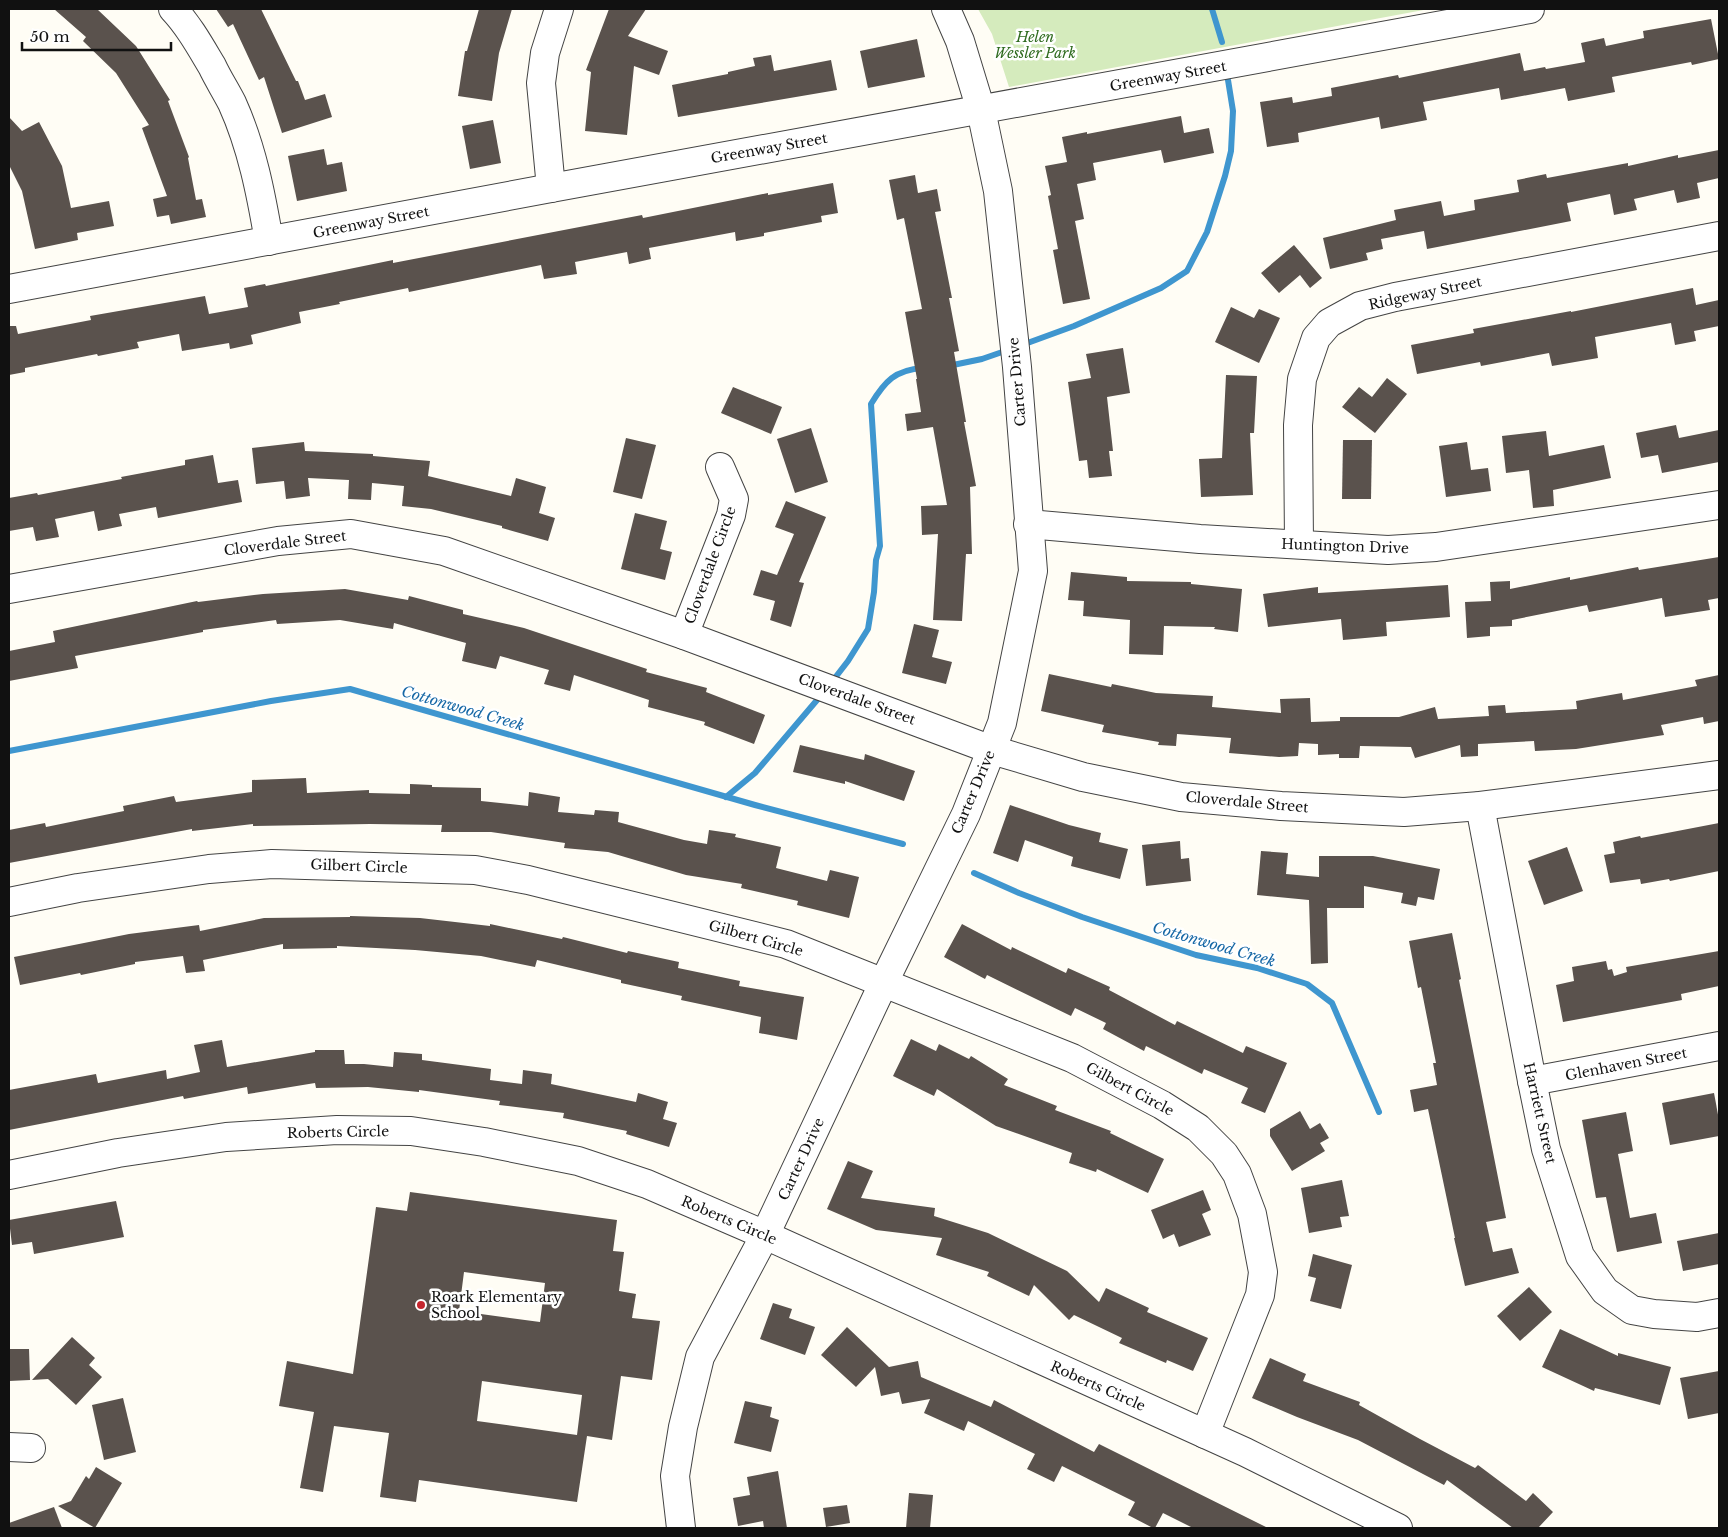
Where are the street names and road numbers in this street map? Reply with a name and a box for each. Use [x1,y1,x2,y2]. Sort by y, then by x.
street label: Greenway Street [1108,57,1228,95]
street label: Greenway Street [709,129,829,167]
street label: Greenway Street [311,202,431,242]
street label: Ridgeway Street [1367,272,1484,314]
street label: Carter Drive [1004,337,1030,427]
street label: Cloverdale Circle [680,504,740,626]
street label: Cloverdale Street [223,526,348,559]
street label: Huntington Drive [1281,535,1409,557]
street label: Cloverdale Street [796,669,919,729]
street label: Carter Drive [947,747,999,837]
street label: Cloverdale Street [1185,788,1310,816]
street label: Gilbert Circle [310,855,408,877]
street label: Gilbert Circle [707,916,805,960]
street label: Glenhaven Street [1564,1043,1689,1085]
street label: Gilbert Circle [1083,1058,1177,1120]
street label: Harriett Street [1520,1061,1561,1166]
street label: Carter Drive [774,1115,828,1203]
street label: Roberts Circle [287,1122,389,1142]
street label: Roberts Circle [678,1192,780,1248]
street label: Roberts Circle [1048,1357,1148,1415]

